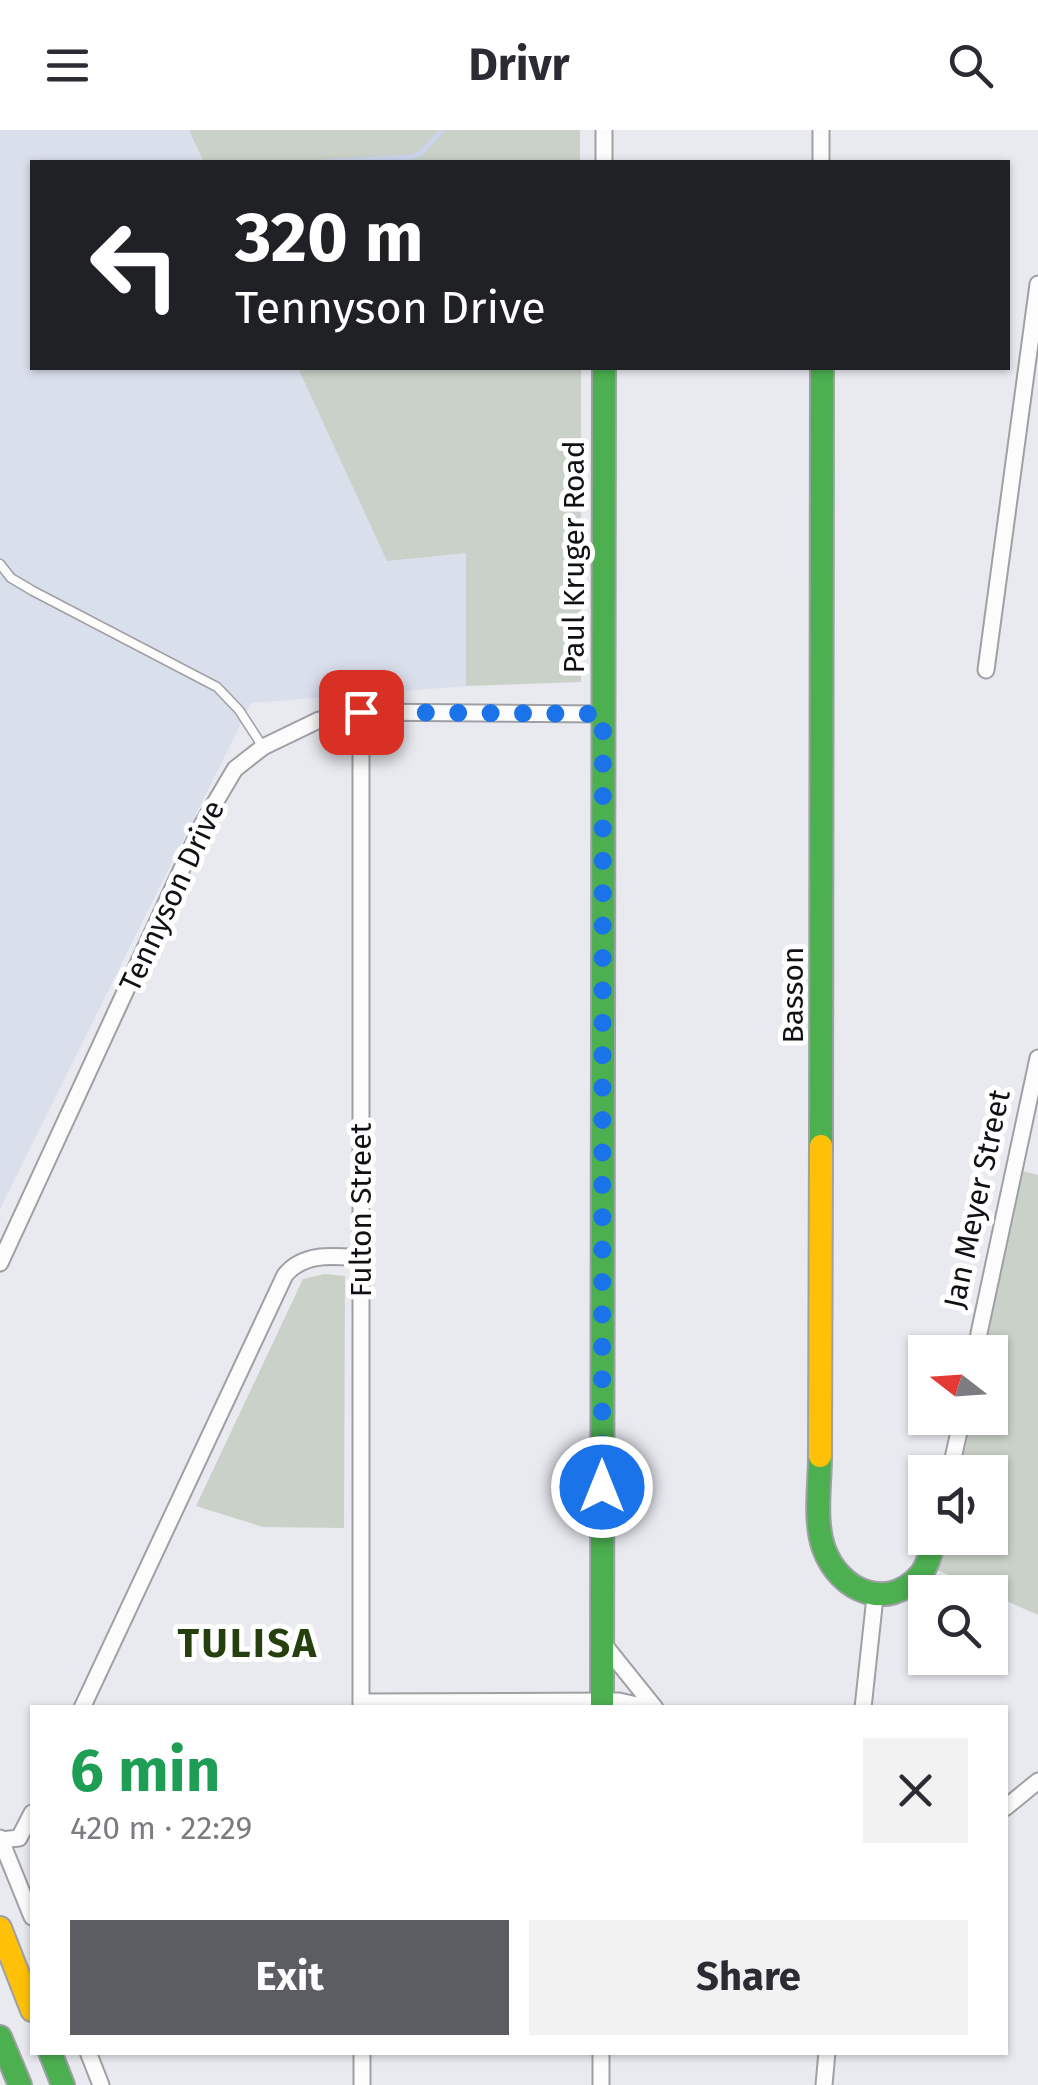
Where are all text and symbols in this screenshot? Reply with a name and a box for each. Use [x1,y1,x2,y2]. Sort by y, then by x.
icon: menu [40,38,95,93]
text: Drivr [468,38,570,92]
icon: search [943,38,998,93]
text: 320 m [235,196,424,280]
icon: left [70,200,200,330]
text: Tennyson Drive [235,281,546,335]
street label: Paul Kruger Road [556,440,592,674]
pin [319,670,404,755]
icon: arrive [334,685,389,740]
street label: Tennyson Drive [112,795,232,997]
street label: Basson [775,946,811,1044]
street label: Jan Meyer Street [936,1086,1018,1312]
street label: Fulton Street [343,1122,379,1297]
north arrow [908,1335,1008,1435]
map controls [908,1335,1008,1675]
position arrow [550,1435,654,1539]
button: sound [908,1455,1008,1555]
button: search [908,1575,1008,1675]
district label: TULISA [177,1620,319,1668]
text: 6 min [70,1735,220,1807]
button: close [863,1738,968,1843]
text: 420 m · 22:29 [70,1809,252,1847]
button: Exit [70,1920,509,2035]
button: Share [529,1920,968,2035]

